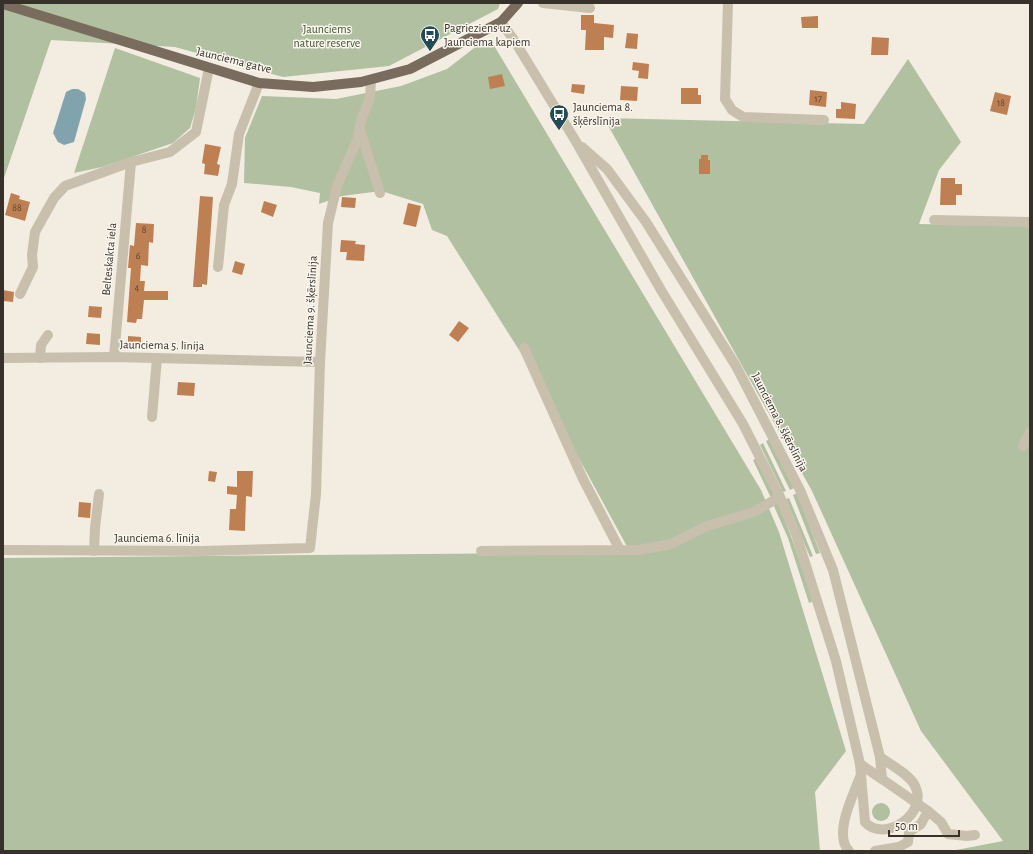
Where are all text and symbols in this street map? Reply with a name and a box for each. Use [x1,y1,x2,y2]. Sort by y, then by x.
place label: Pagrieziens uz Jaunciema kapiem [444,22,530,48]
park label: Jaunciems nature reserve [294,23,360,49]
bus stop icon: Pagrieziens uz Jaunciema kapiem [419,24,441,52]
street label: Jaunciema gatve [195,45,273,75]
house number: 17 [814,94,822,104]
house number: 18 [997,98,1005,108]
place label: Jaunciema 8. šķērslīnija [573,101,633,129]
bus stop icon: Jaunciema 8. šķērslīnija [548,103,570,131]
house number: 88 [12,203,22,213]
street label: Belteskakta iela [100,222,118,296]
house number: 8 [142,225,147,235]
house number: 6 [136,251,141,261]
street label: Jaunciema 9. šķērslīnija [301,255,321,365]
house number: 4 [135,283,140,293]
street label: Jaunciema 5. līnija [119,338,205,353]
street label: Jaunciema 8. šķērslīnija [748,371,810,475]
street label: Jaunciema 6. līnija [114,532,200,545]
scale bar [889,812,959,838]
text: 50 m [895,820,918,832]

